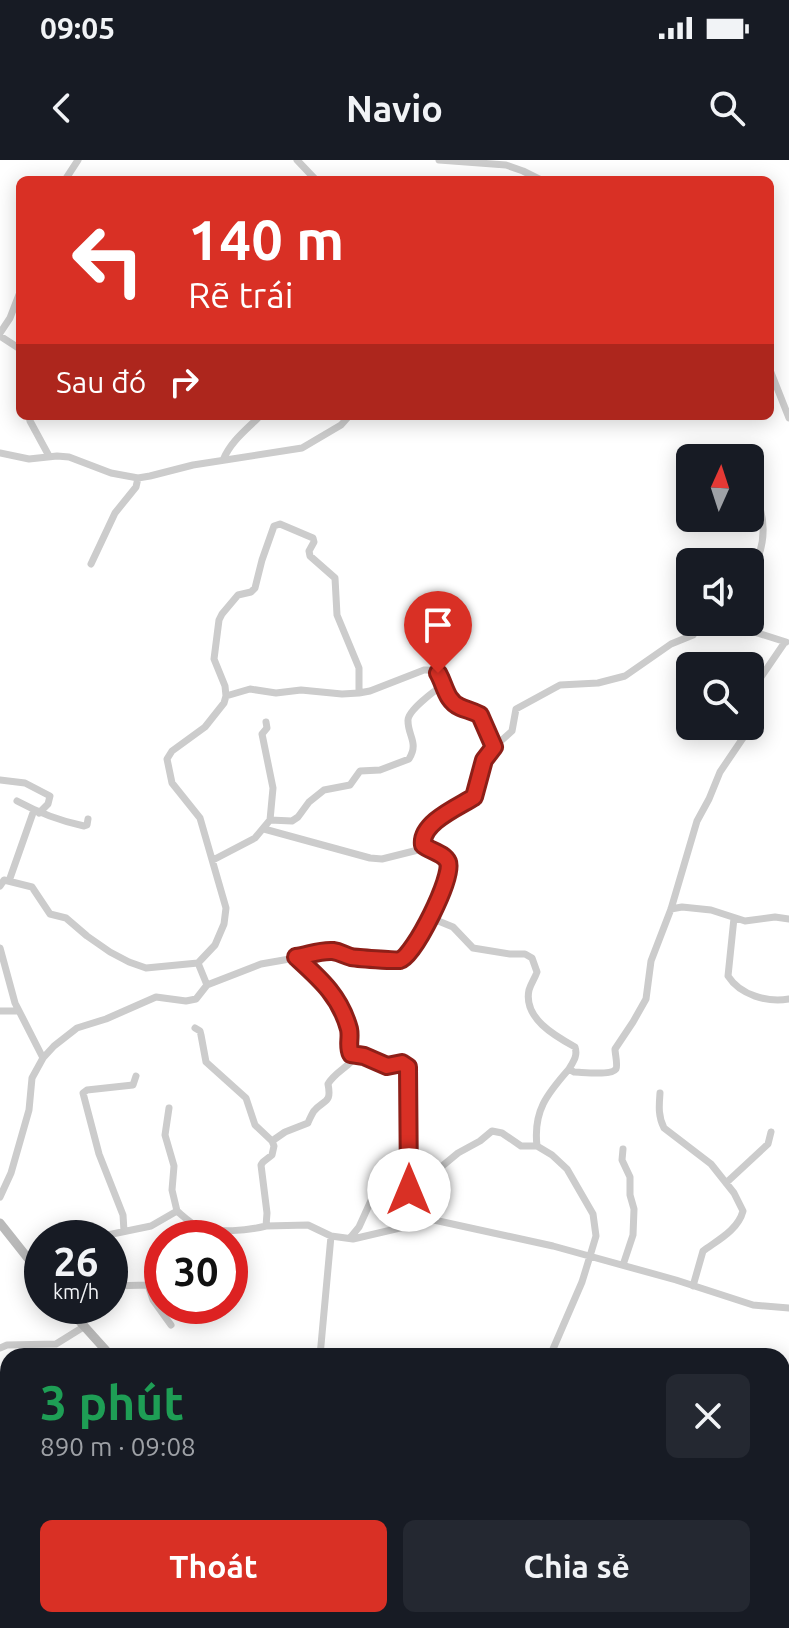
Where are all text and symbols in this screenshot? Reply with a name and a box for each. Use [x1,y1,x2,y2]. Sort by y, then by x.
text: 09:05 [40,11,115,45]
icon: back [40,86,84,130]
icon: search [705,86,749,130]
text: Navio [346,88,443,129]
icon: left [56,208,160,312]
text: 140 m [188,208,344,271]
text: Rẽ trái [188,274,293,315]
icon: right [162,360,206,404]
text: Sau đó [56,365,146,399]
north arrow [676,444,764,532]
map controls [676,444,764,740]
button: sound [676,548,764,636]
pin [404,591,472,673]
icon: arrive [416,603,460,647]
button: search [676,652,764,740]
position arrow [367,1148,451,1232]
speed limit sign: 30 [144,1220,248,1324]
text: 26 [53,1239,99,1284]
text: km/h [53,1280,99,1303]
button: close [666,1374,750,1458]
text: 3 phút [40,1375,184,1429]
text: 890 m · 09:08 [40,1432,196,1461]
button: Thoát [40,1520,387,1612]
button: Chia sẻ [403,1520,750,1612]

